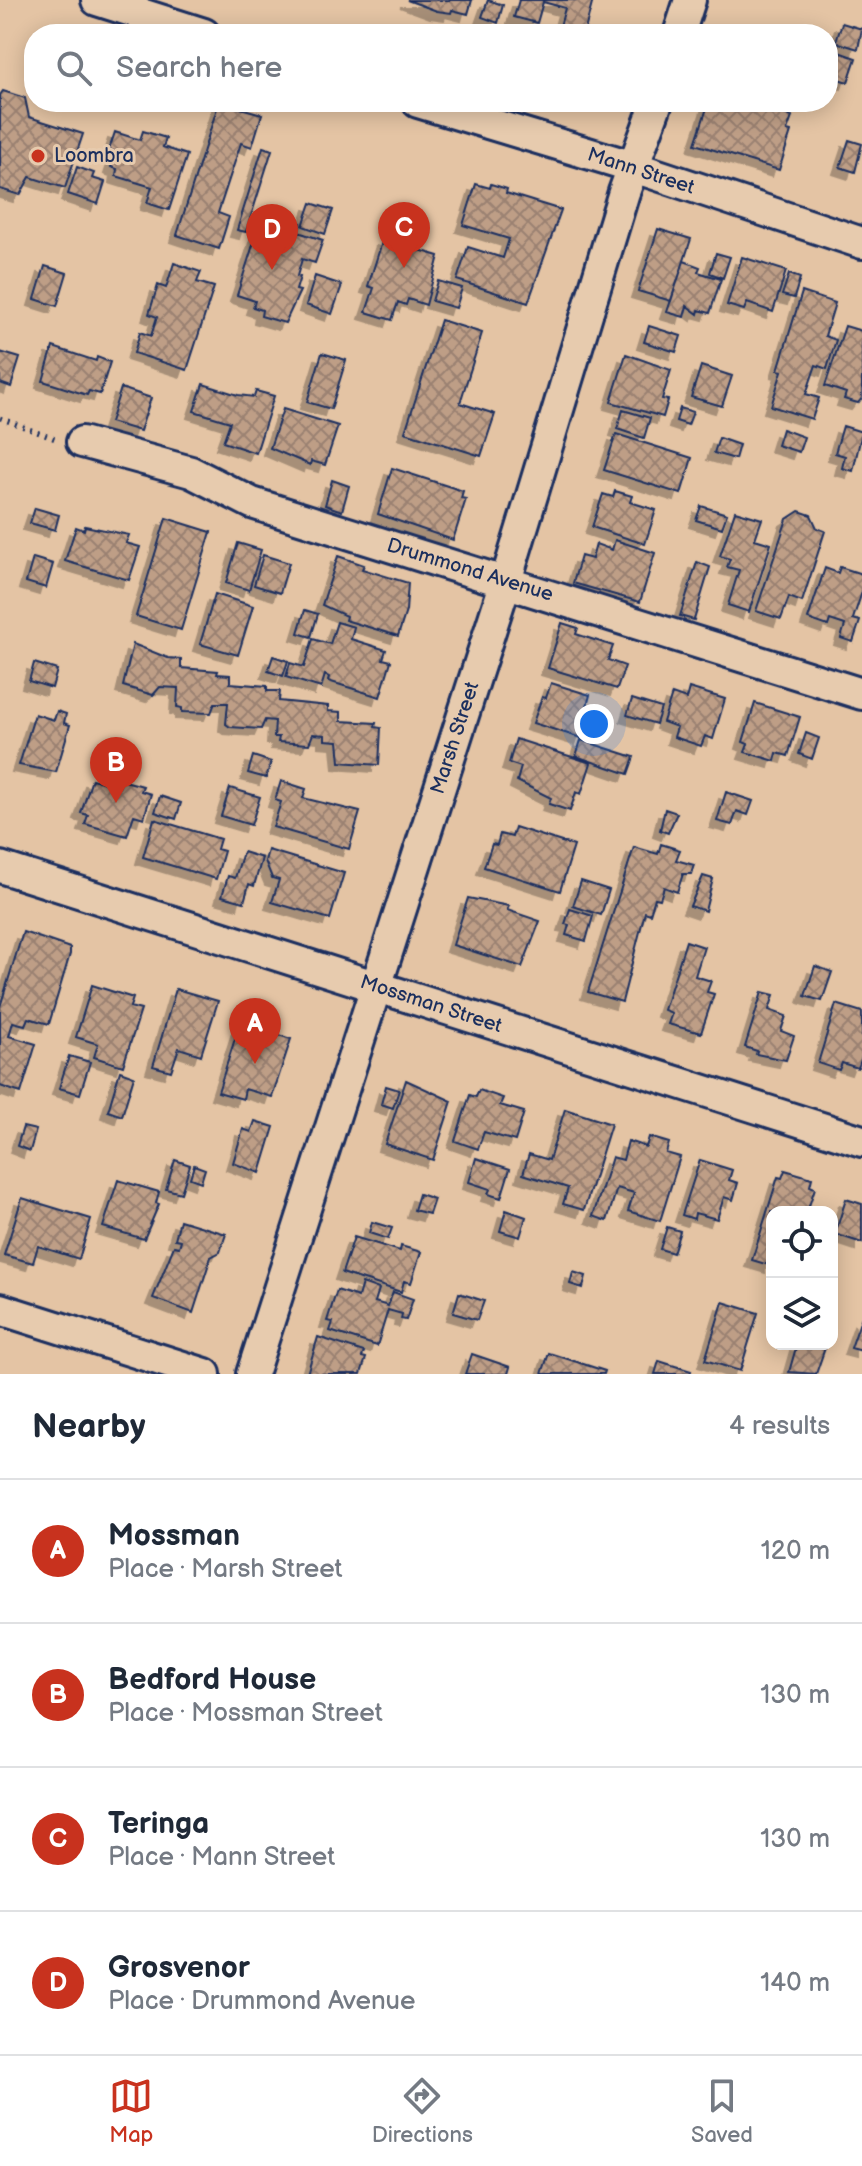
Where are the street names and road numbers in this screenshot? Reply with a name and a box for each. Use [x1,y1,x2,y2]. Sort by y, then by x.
street label: Mann Street [584,142,698,200]
street label: Drummond Avenue [384,533,556,607]
street label: Marsh Street [426,679,484,797]
street label: Mossman Street [357,970,505,1038]

